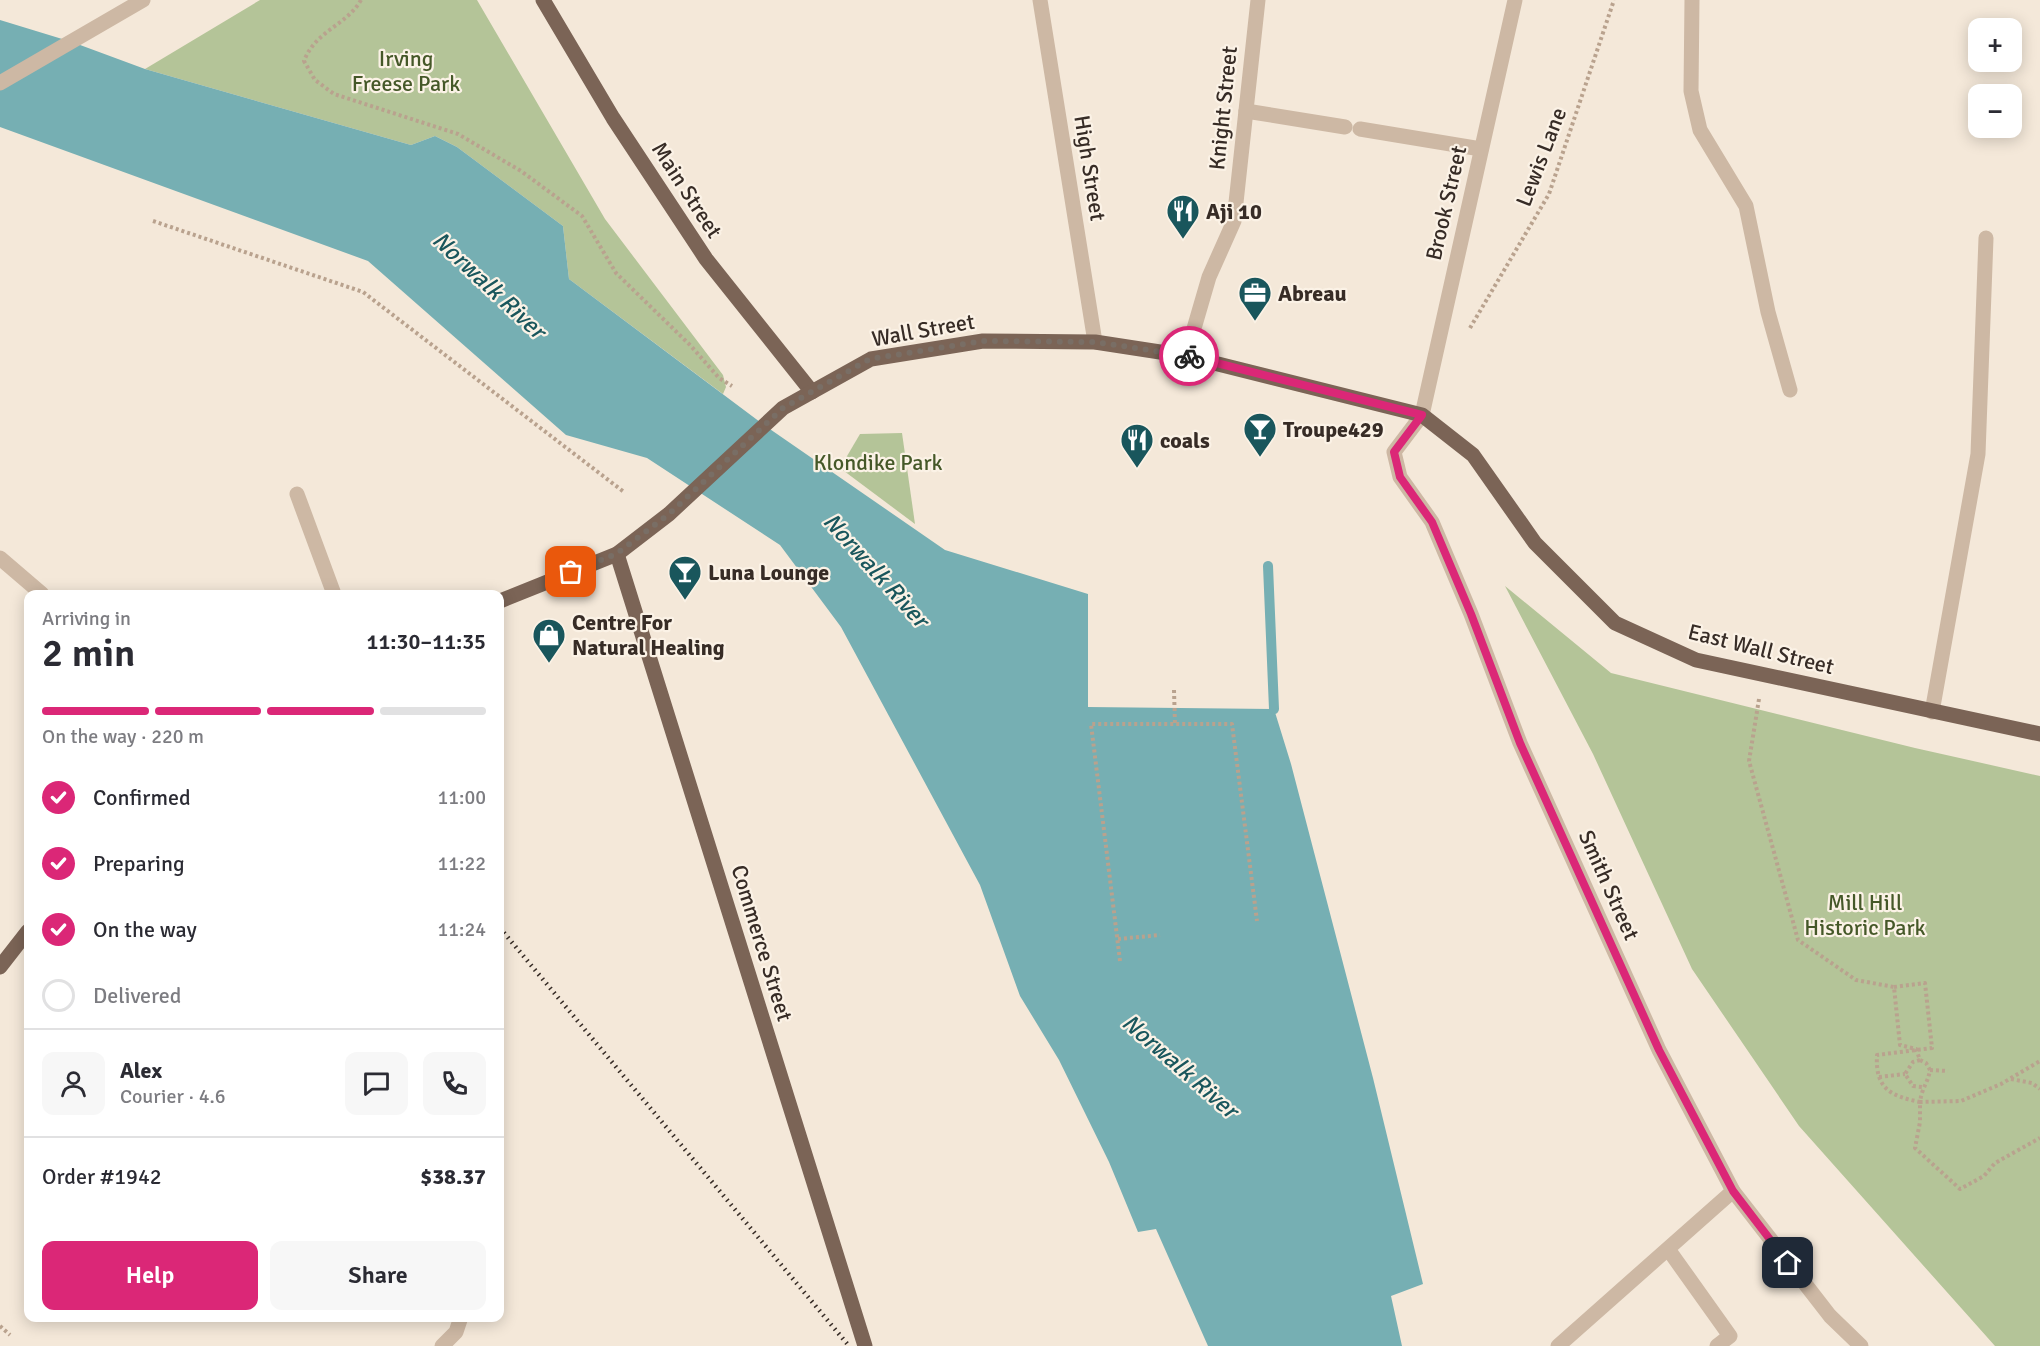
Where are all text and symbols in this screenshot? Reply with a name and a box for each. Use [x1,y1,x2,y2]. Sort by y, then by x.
map controls [1968,18,2022,138]
button: + [1968,18,2022,72]
street label: Knight Street [1203,44,1243,171]
park label: Irving Freese Park [352,45,460,97]
button: − [1968,84,2022,138]
street label: Lewis Lane [1510,104,1572,210]
street label: High Street [1068,113,1112,223]
street label: Main Street [646,137,728,243]
street label: Brook Street [1420,143,1472,263]
restaurant icon: Aji 10 [1165,193,1201,240]
place label: Aji 10 [1206,198,1262,225]
water label: Norwalk River [426,225,554,347]
office icon: Abreau [1237,275,1273,322]
place label: Abreau [1278,280,1347,307]
street label: Wall Street [869,308,977,352]
courier [1159,326,1219,386]
icon: bike [1173,340,1206,373]
bar icon: Troupe429 [1242,411,1278,458]
place label: Troupe429 [1283,416,1384,443]
restaurant icon: coals [1119,422,1155,469]
place label: coals [1160,427,1210,454]
park label: Klondike Park [813,449,943,476]
water label: Norwalk River [817,506,937,636]
pin [545,546,596,597]
bar icon: Luna Lounge [667,554,703,601]
icon: bag [554,555,587,588]
place label: Luna Lounge [708,559,829,586]
text: Arriving in [42,606,131,631]
place label: Centre For Natural Healing [572,609,725,661]
shop icon: Centre For Natural Healing [531,617,567,664]
street label: East Wall Street [1685,618,1837,680]
text: 11:30–11:35 [367,628,486,655]
text: 2 min [42,629,135,677]
text: On the way · 220 m [42,724,204,749]
icon: check [42,781,75,814]
text: Confirmed [93,784,191,811]
text: 11:00 [437,785,486,810]
street label: Smith Street [1573,826,1645,944]
icon: check [42,847,75,880]
text: Preparing [93,850,185,877]
text: 11:22 [437,851,486,876]
street label: Commerce Street [725,862,799,1025]
park label: Mill Hill Historic Park [1804,889,1926,941]
icon: check [42,913,75,946]
text: On the way [93,916,197,943]
text: 11:24 [437,917,486,942]
text: Delivered [93,982,181,1009]
water label: Norwalk River [1116,1007,1247,1127]
button: person [42,1052,105,1115]
button: chat [345,1052,408,1115]
button: phone [423,1052,486,1115]
text: Alex [120,1057,162,1084]
text: Courier · 4.6 [120,1084,226,1109]
text: Order #1942 [42,1163,162,1190]
text: $38.37 [420,1163,486,1190]
pin [1762,1237,1813,1288]
button: Help [42,1241,258,1310]
button: Share [270,1241,486,1310]
icon: home [1771,1246,1804,1279]

